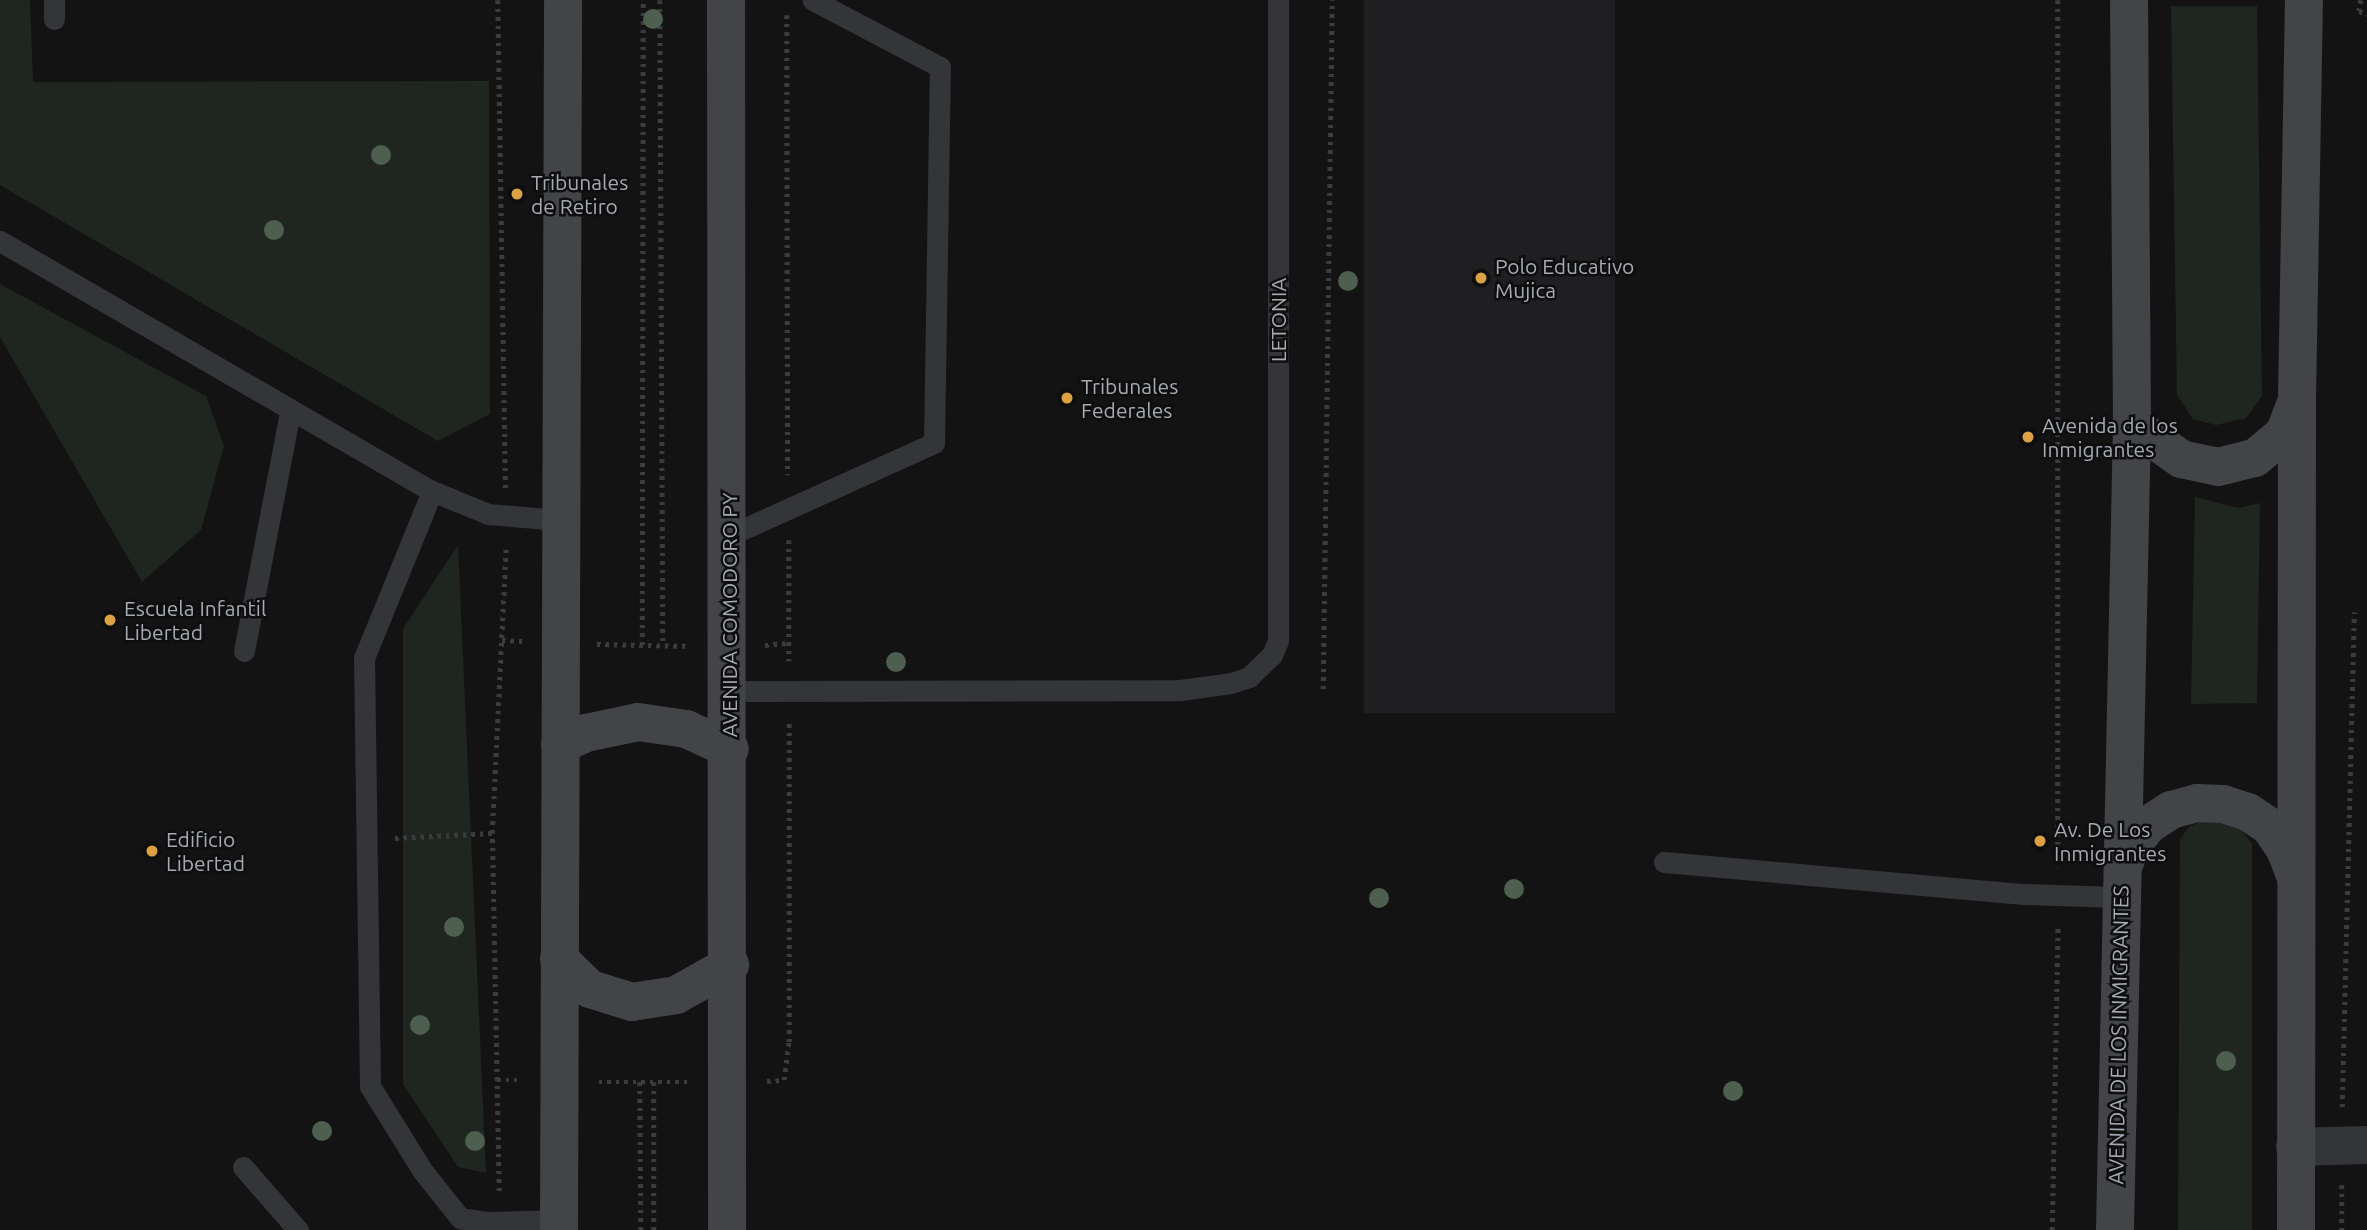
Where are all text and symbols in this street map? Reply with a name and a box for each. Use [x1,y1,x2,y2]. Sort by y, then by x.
place label: Tribunales de Retiro [531,169,628,219]
marker: Tribunales de Retiro [509,186,525,202]
place label: Polo Educativo Mujica [1495,253,1634,303]
marker: Polo Educativo Mujica [1473,270,1489,286]
street label: LETONIA [1265,278,1291,362]
place label: Tribunales Federales [1081,373,1178,423]
marker: Tribunales Federales [1059,390,1075,406]
place label: Avenida de los Inmigrantes [2042,412,2178,462]
marker: Avenida de los Inmigrantes [2020,429,2036,445]
street label: AVENIDA COMODORO PY [716,493,742,737]
place label: Escuela Infantil Libertad [124,595,266,645]
marker: Escuela Infantil Libertad [102,612,118,628]
place label: Av. De Los Inmigrantes [2054,816,2166,866]
place label: Edificio Libertad [166,826,245,876]
marker: Av. De Los Inmigrantes [2032,833,2048,849]
marker: Edificio Libertad [144,843,160,859]
street label: AVENIDA DE LOS INMIGRANTES [2103,885,2133,1185]

